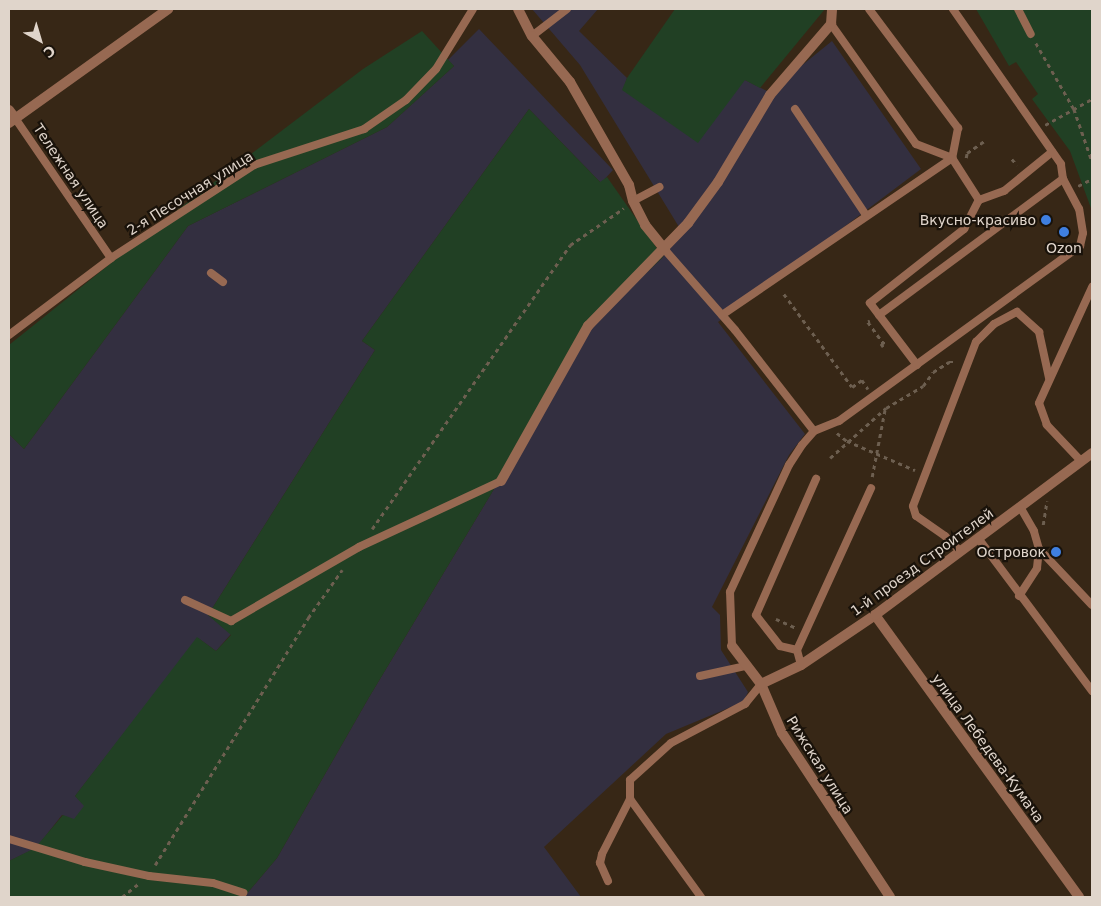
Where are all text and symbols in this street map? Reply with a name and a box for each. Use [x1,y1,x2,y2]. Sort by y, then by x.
north arrow [15,15,65,65]
text: С [40,42,58,61]
street label: Тележная улица [30,121,112,231]
street label: 2-я Песочная улица [124,147,256,239]
place label: Вкусно-красиво [920,212,1036,228]
marker: Вкусно-красиво [1040,214,1052,226]
marker: Ozon [1058,226,1070,238]
place label: Ozon [1046,240,1082,256]
street label: 1-й проезд Строителей [847,505,997,619]
place label: Островок [976,544,1046,560]
marker: Островок [1050,546,1062,558]
street label: улица Лебедева-Кумача [928,670,1048,826]
street label: Рижская улица [783,713,857,817]

